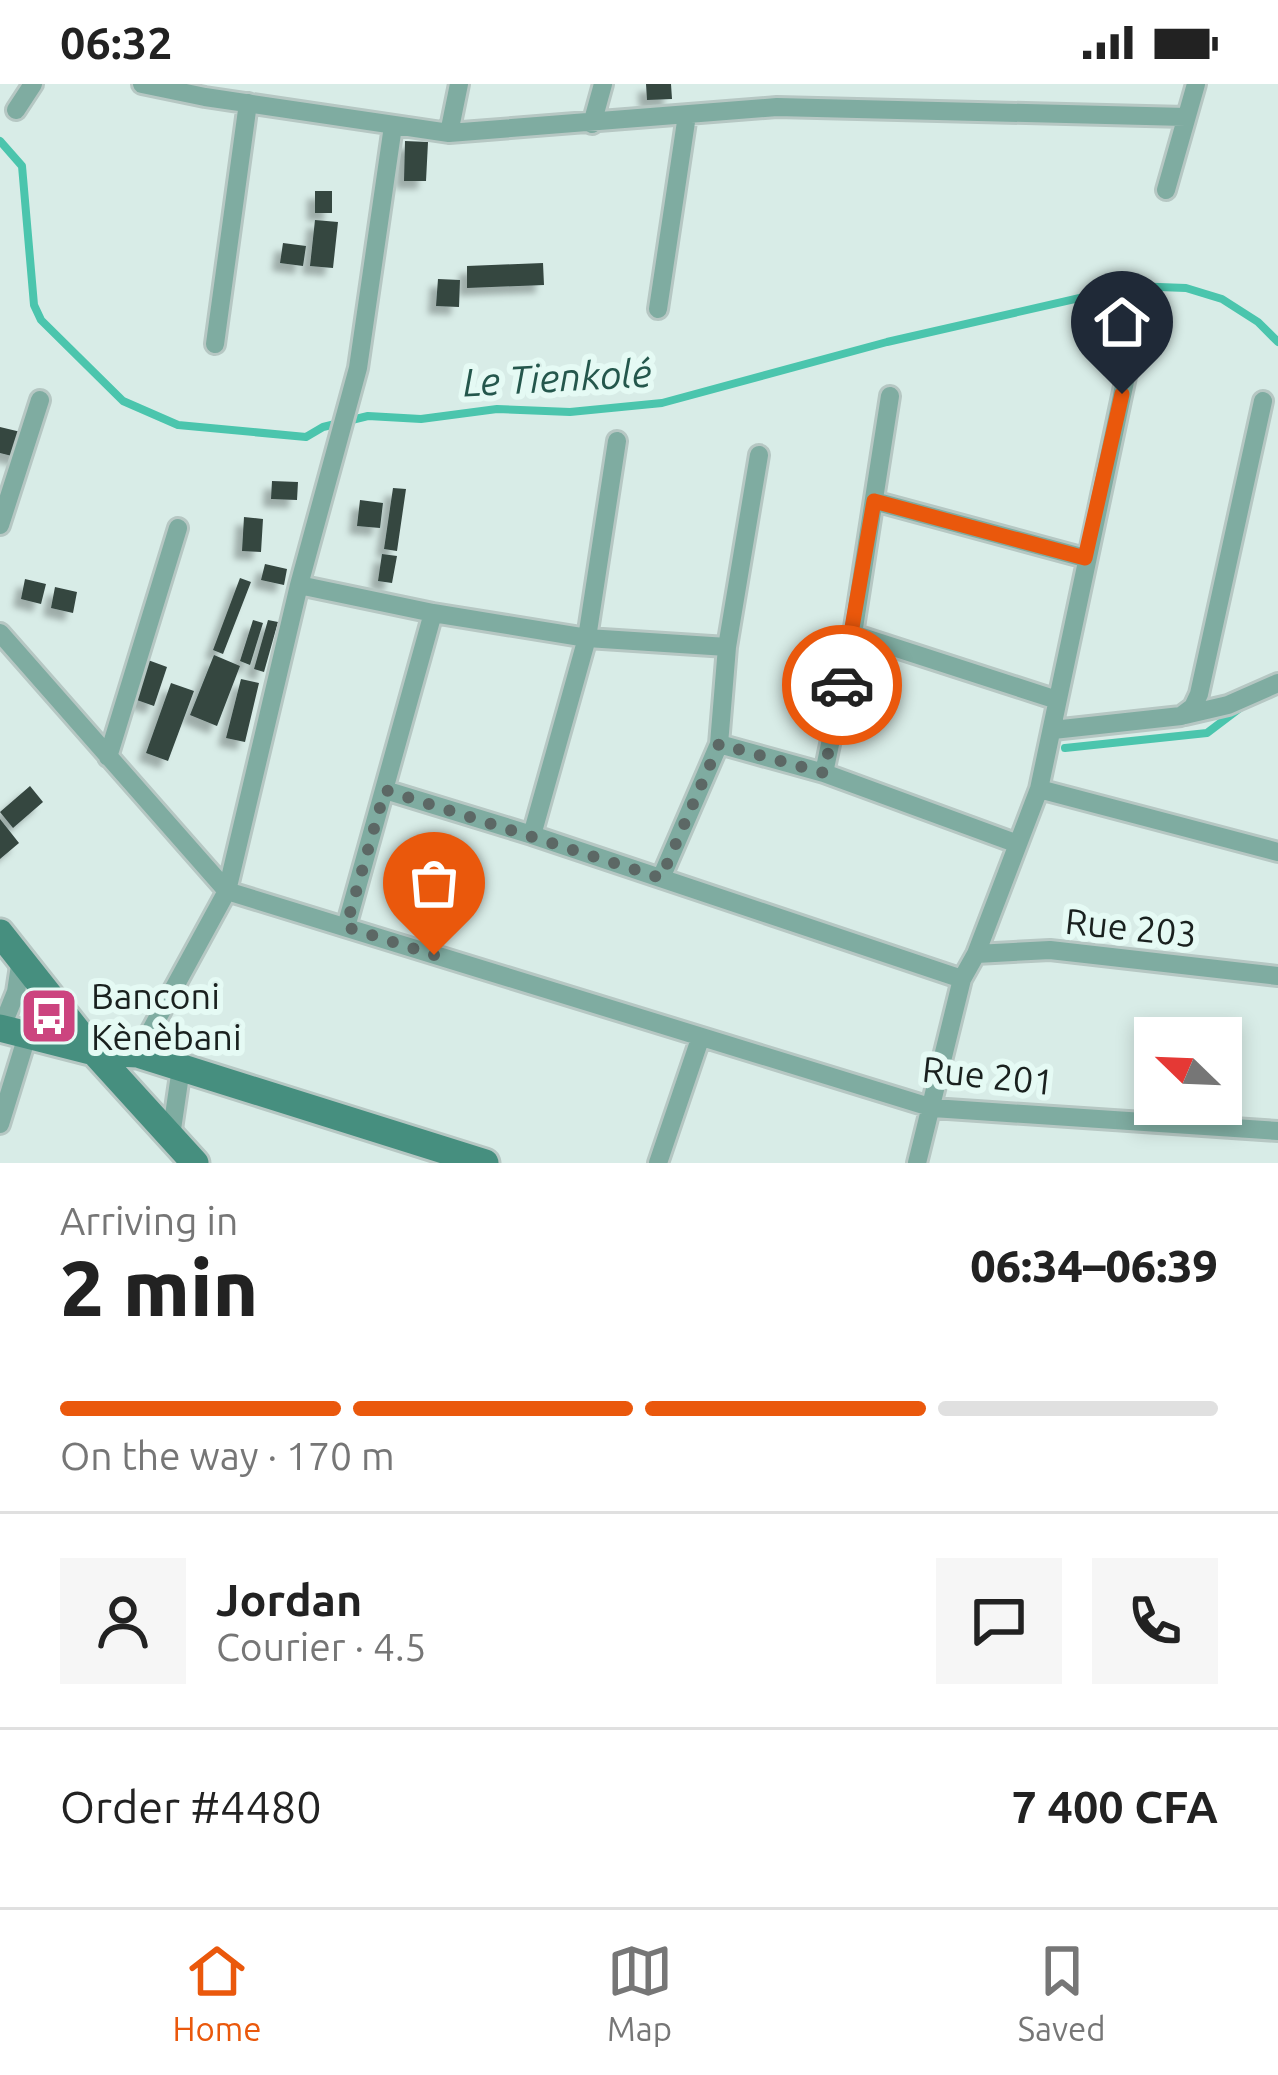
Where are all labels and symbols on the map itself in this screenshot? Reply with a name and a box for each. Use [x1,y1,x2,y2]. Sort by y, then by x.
pin [1071,271,1173,394]
water label: Le Tienkolé [462,351,653,403]
courier [782,625,902,745]
pin [383,832,485,955]
street label: Rue 203 [1063,900,1199,954]
place label: Banconi Kènèbani [91,975,242,1057]
bus stop icon: Banconi Kènèbani [18,985,80,1047]
north arrow [1134,1017,1242,1125]
street label: Rue 201 [920,1048,1056,1102]

